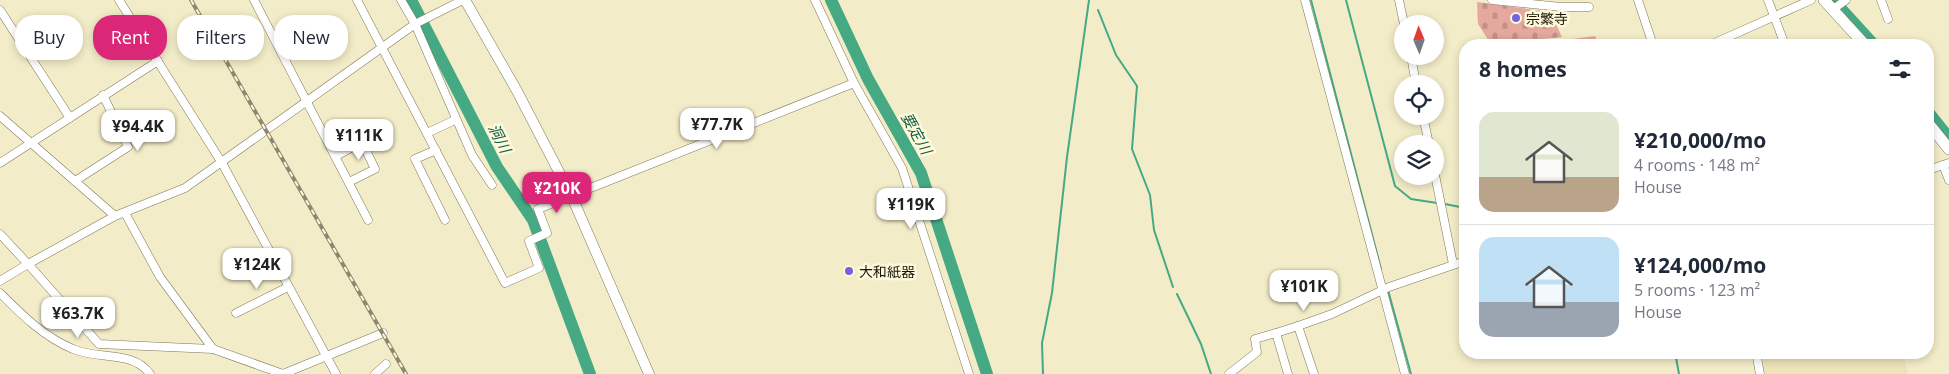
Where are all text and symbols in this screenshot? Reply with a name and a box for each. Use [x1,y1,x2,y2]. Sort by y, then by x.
place label: 宗繁寺 [1526,9,1568,28]
marker: 宗繁寺 [1510,12,1522,24]
chip: Buy [15,15,83,60]
chip: Rent [93,15,167,60]
chip: Filters [177,15,264,60]
chip: New [274,15,348,60]
north arrow [1394,15,1444,65]
map controls [1394,15,1444,185]
text: 8 homes [1479,55,1567,83]
icon: filters [1886,55,1914,83]
button: locate [1394,75,1444,125]
pin: ¥77.7K [676,108,758,150]
water label: 要定川 [897,108,938,159]
pin: ¥94.4K [97,110,179,152]
text: ¥77.7K [691,113,743,135]
text: ¥94.4K [112,115,164,137]
pin: ¥111K [324,119,394,161]
water label: 洞川 [484,120,517,158]
text: ¥111K [335,124,383,146]
text: ¥210,000/mo [1634,126,1766,154]
icon: home [1519,132,1579,192]
button: layers [1394,135,1444,185]
text: 4 rooms · 148 m² [1634,154,1760,176]
pin: ¥210K [522,172,592,214]
text: House [1634,176,1682,198]
text: ¥210K [533,177,581,199]
pin: ¥119K [876,188,946,230]
text: ¥119K [887,193,935,215]
pin: ¥124K [222,248,292,290]
text: ¥124,000/mo [1634,251,1766,279]
text: ¥124K [233,253,281,275]
icon: home [1519,257,1579,317]
place label: 大和紙器 [859,262,915,281]
marker: 大和紙器 [843,265,855,277]
pin: ¥101K [1269,270,1339,312]
text: ¥101K [1280,275,1328,297]
text: 5 rooms · 123 m² [1634,279,1760,301]
pin: ¥63.7K [37,296,119,339]
text: House [1634,301,1682,323]
text: ¥63.7K [52,302,104,324]

